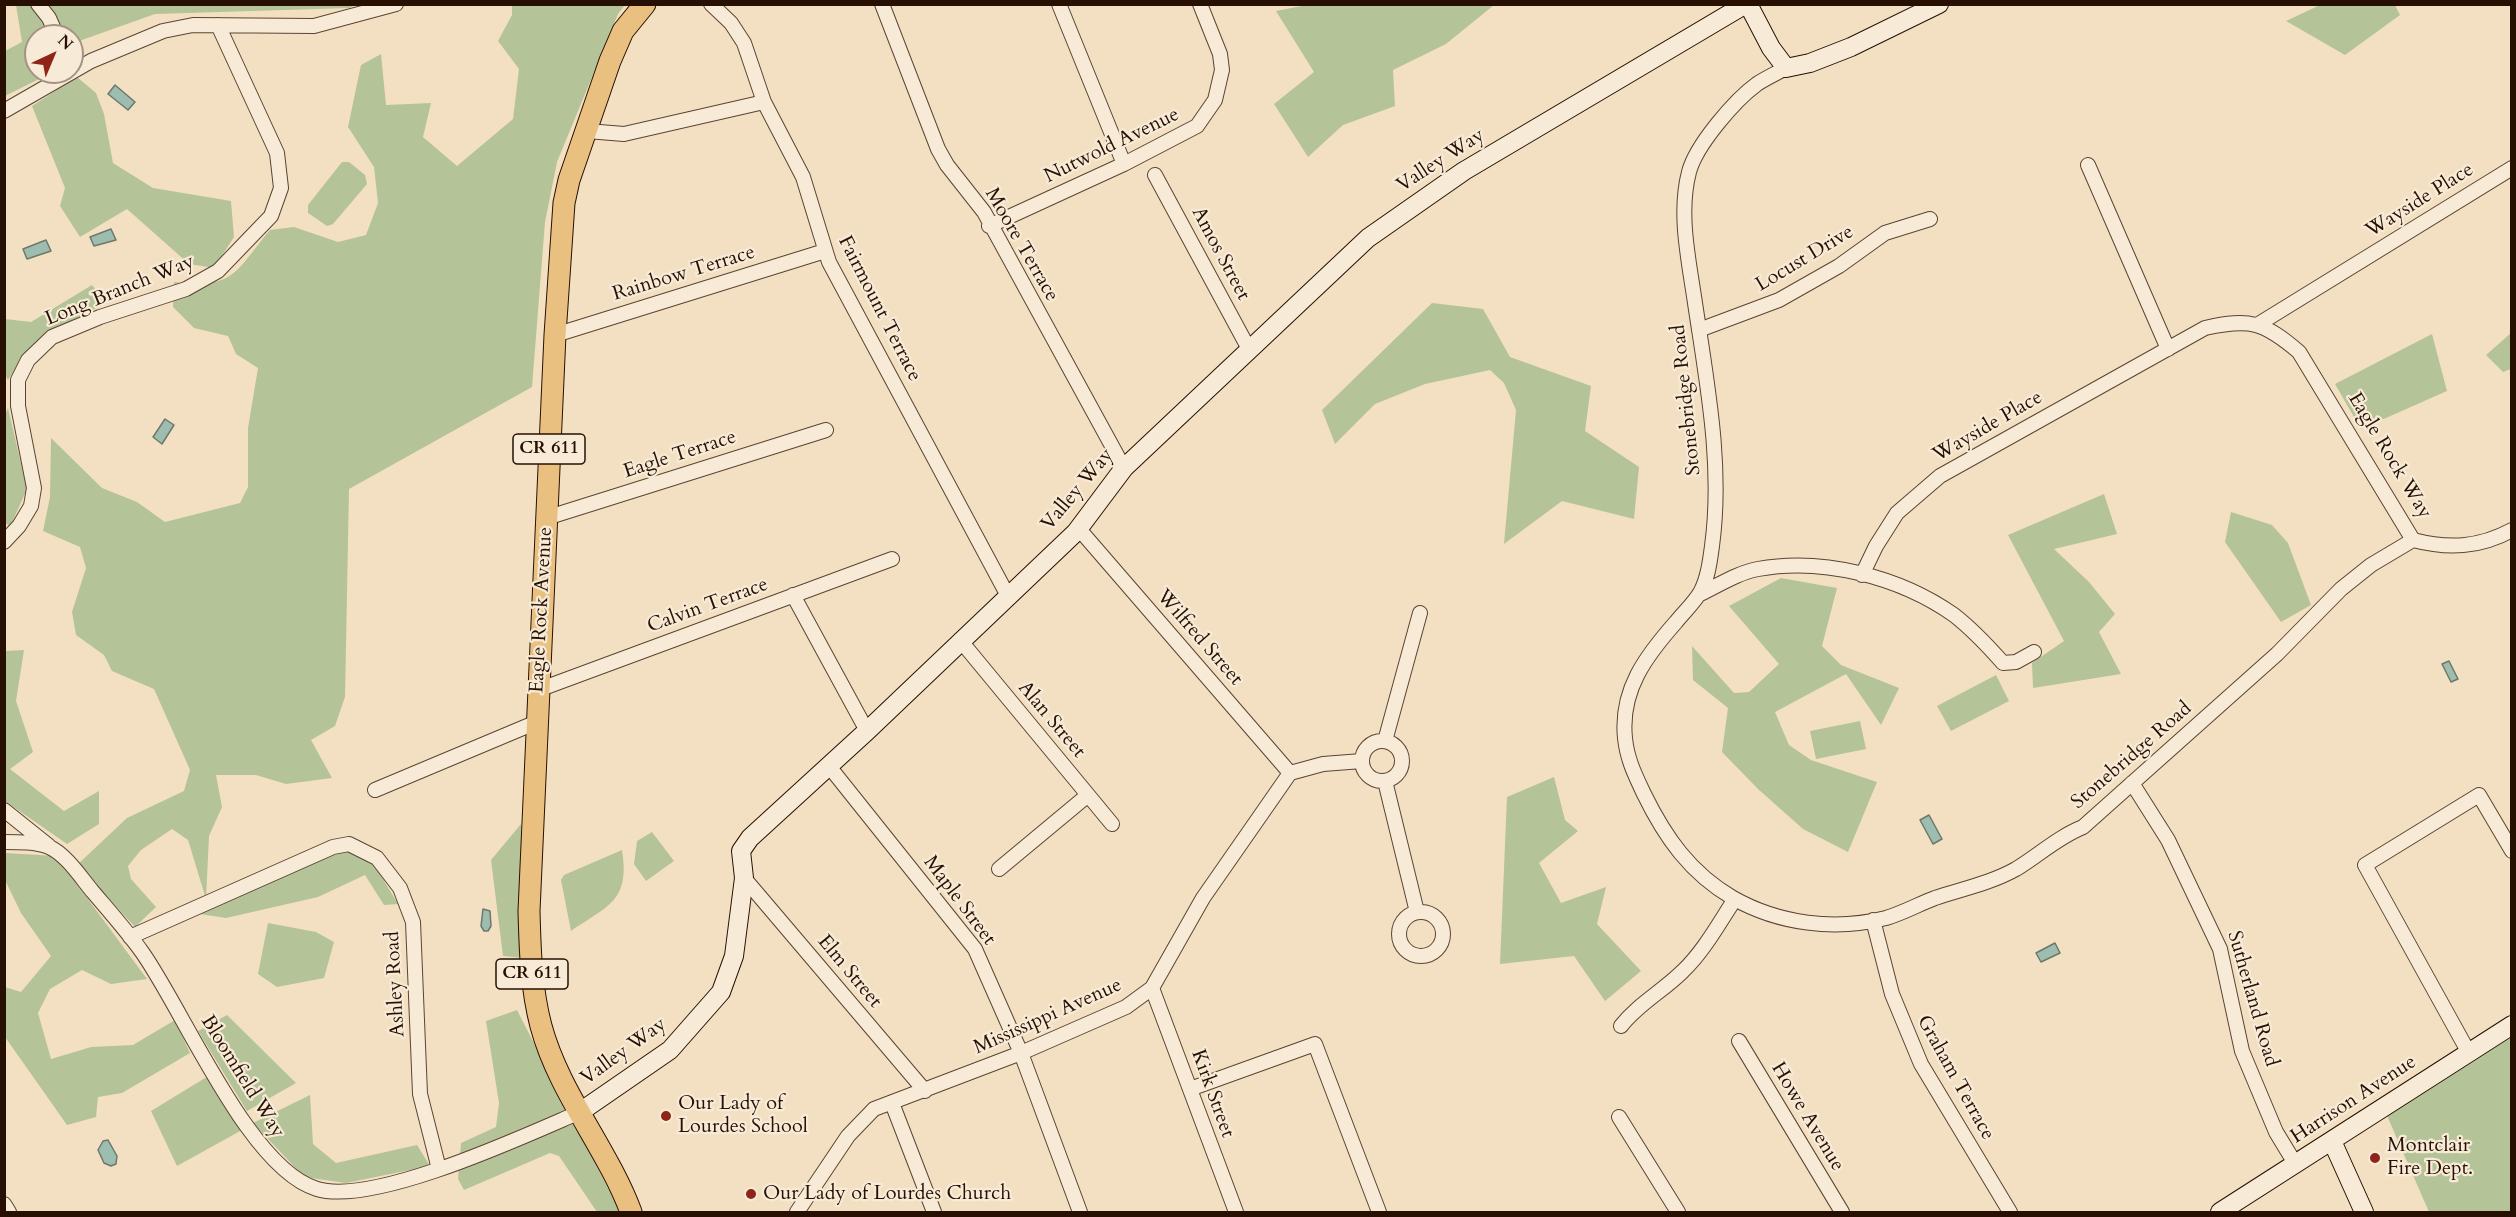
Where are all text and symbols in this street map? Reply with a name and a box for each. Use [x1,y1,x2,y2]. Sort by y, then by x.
north arrow [24,24,84,84]
text: N [52,30,78,55]
street label: Nutwold Avenue [1041,103,1183,189]
street label: Valley Way [1393,124,1489,198]
street label: Wayside Place [2362,158,2478,244]
street label: Moore Terrace [979,184,1063,306]
street label: Amos Street [1185,203,1255,305]
street label: Locust Drive [1752,220,1858,298]
street label: Fairmount Terrace [832,232,926,386]
street label: Rainbow Terrace [610,241,758,307]
street label: Long Branch Way [42,250,198,332]
street label: Stonebridge Road [1667,323,1707,477]
street label: Wayside Place [1929,386,2047,468]
street label: Eagle Rock Way [2342,389,2436,523]
street label: Eagle Terrace [621,426,739,484]
road number: CR 611 [513,434,585,464]
street label: Valley Way [1037,444,1119,536]
street label: Eagle Rock Avenue [526,526,558,694]
street label: Calvin Terrace [644,573,772,639]
street label: Wilfred Street [1151,585,1247,691]
street label: Alan Street [1012,677,1090,763]
street label: Stonebridge Road [2067,697,2197,815]
street label: Maple Street [918,852,1000,950]
street label: Sutherland Road [2221,929,2283,1069]
street label: Ashley Road [381,930,411,1038]
street label: Elm Street [812,931,886,1013]
road number: CR 611 [496,959,568,989]
street label: Mississippi Avenue [970,974,1126,1060]
street label: Bloomfield Way [195,1011,289,1143]
street label: Graham Terrace [1911,1011,1999,1145]
street label: Valley Way [577,1013,671,1091]
street label: Kirk Street [1185,1047,1239,1141]
street label: Harrison Avenue [2287,1051,2421,1149]
street label: Howe Avenue [1765,1058,1849,1176]
place label: Our Lady of Lourdes School [678,1092,808,1139]
marker: Our Lady of Lourdes School [659,1109,673,1123]
place label: Montclair Fire Dept. [2387,1134,2473,1181]
marker: Montclair Fire Dept. [2368,1151,2382,1165]
place label: Our Lady of Lourdes Church [763,1182,1011,1206]
marker: Our Lady of Lourdes Church [744,1187,758,1201]

